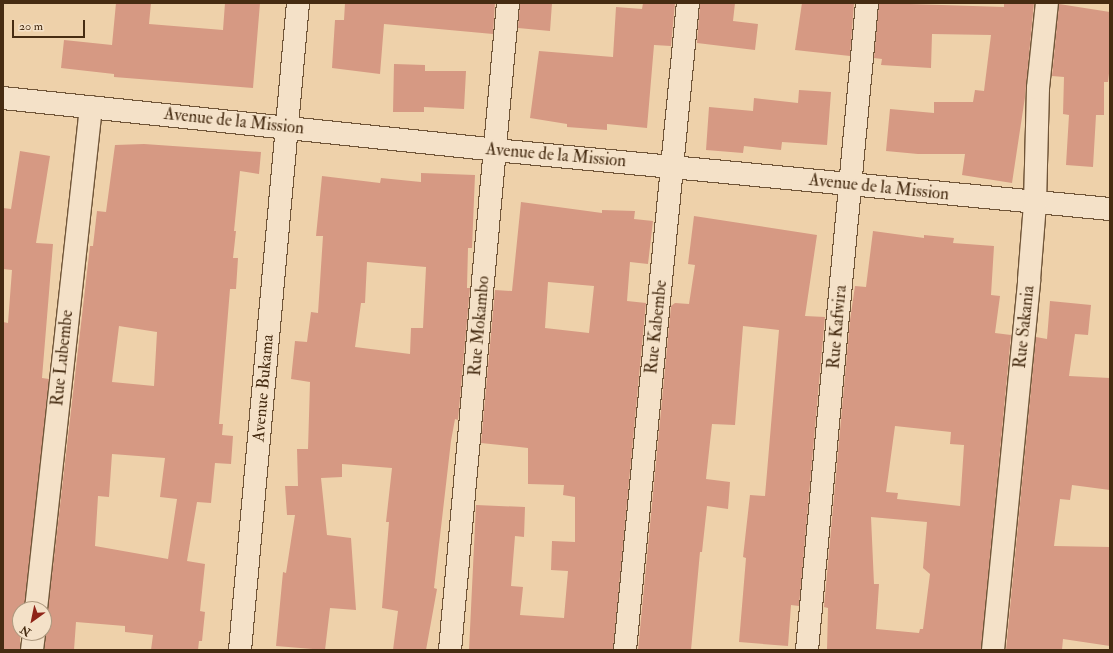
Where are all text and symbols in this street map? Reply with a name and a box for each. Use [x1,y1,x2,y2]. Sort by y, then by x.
scale bar [14,12,87,38]
text: 20 m [19,19,43,34]
street label: Avenue de la Mission [163,103,305,139]
street label: Avenue de la Mission [485,139,627,171]
street label: Avenue de la Mission [808,169,950,205]
street label: Rue Mokambo [464,275,494,377]
street label: Rue Kabembe [641,279,671,375]
street label: Rue Kafwira [823,284,851,370]
street label: Rue Sakania [1010,285,1038,369]
street label: Rue Lubembe [47,309,77,407]
street label: Avenue Bukama [248,333,278,443]
north arrow [12,601,52,641]
text: N [18,623,33,639]

